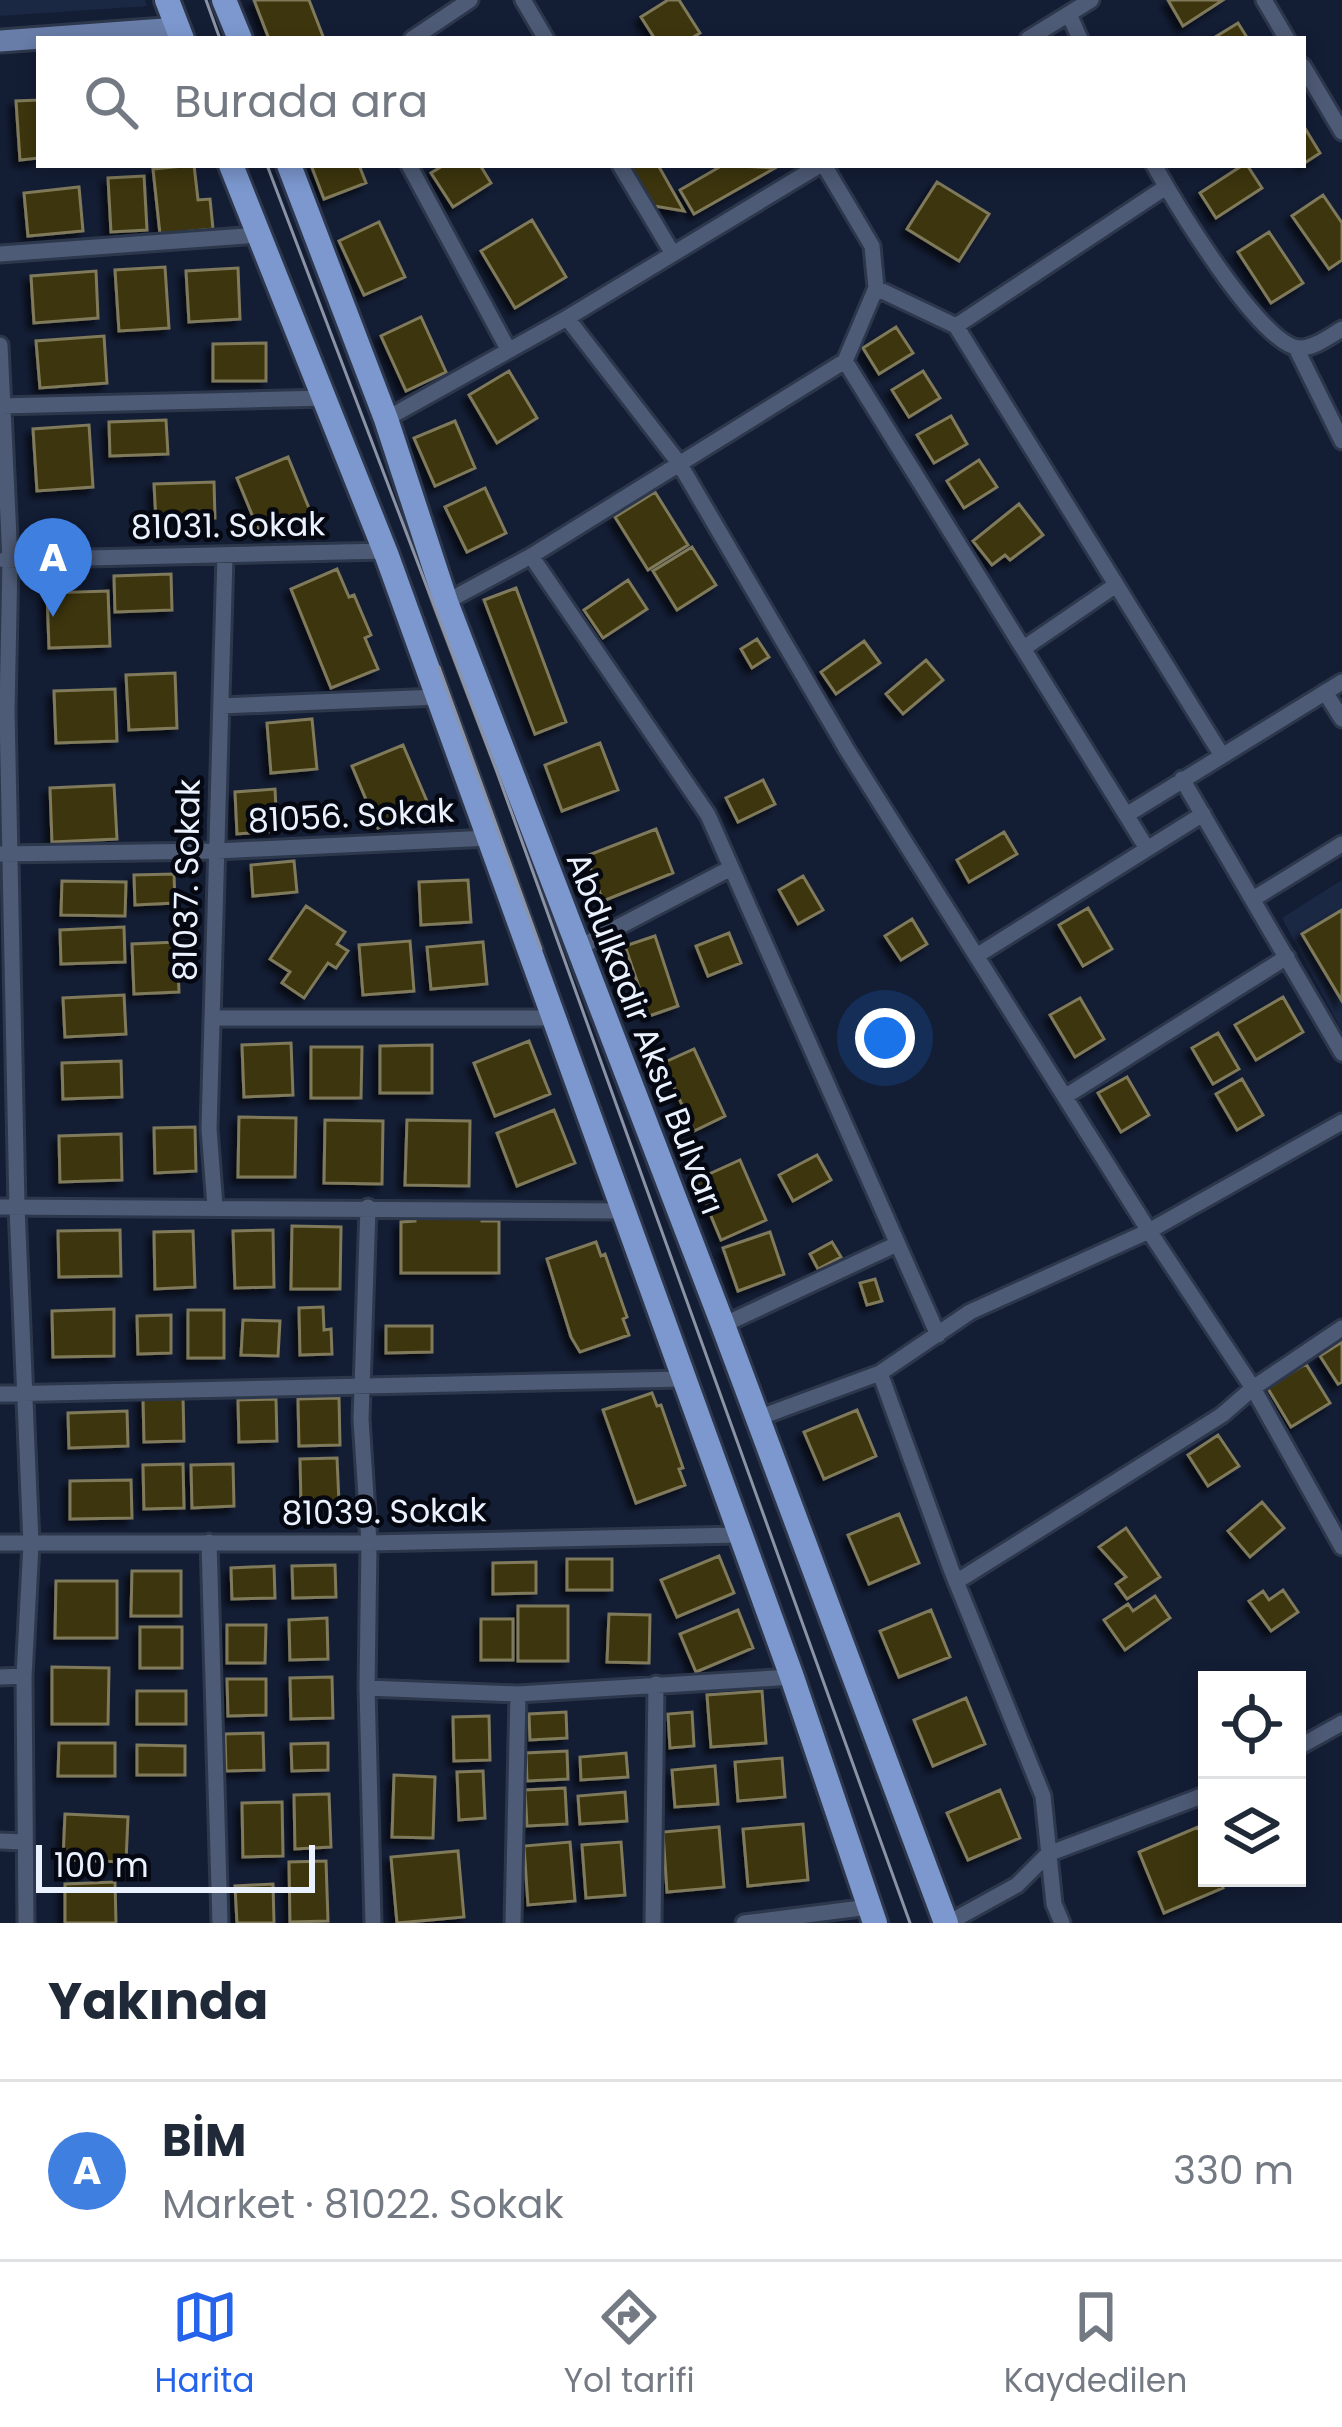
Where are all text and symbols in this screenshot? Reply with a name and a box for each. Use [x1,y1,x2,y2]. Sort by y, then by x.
search box [36,36,1306,168]
icon: search [78,69,144,135]
text: Burada ara [174,70,428,133]
street label: 81031. Sokak [130,500,326,551]
pin: A [14,518,92,617]
street label: 81037. Sokak [161,779,212,981]
street label: 81056. Sokak [247,787,455,844]
street label: Abdulkadir Aksu Bulvarı [555,845,736,1221]
your location [855,1008,915,1068]
street label: 81039. Sokak [281,1486,487,1537]
map controls [1198,1671,1306,1887]
button: locate [1198,1671,1306,1779]
button: layers [1198,1779,1306,1887]
scale bar [36,1839,315,1892]
text: 100 m [54,1842,149,1889]
text: Yakında [48,1965,268,2037]
text: BİM [162,2109,246,2172]
text: A [73,2143,101,2198]
text: 330 m [1173,2143,1294,2198]
text: Market · 81022. Sokak [162,2177,563,2232]
tab: Harita [155,2284,254,2406]
tab: Yol tarifi [564,2284,695,2406]
tab: Kaydedilen [1004,2284,1187,2406]

